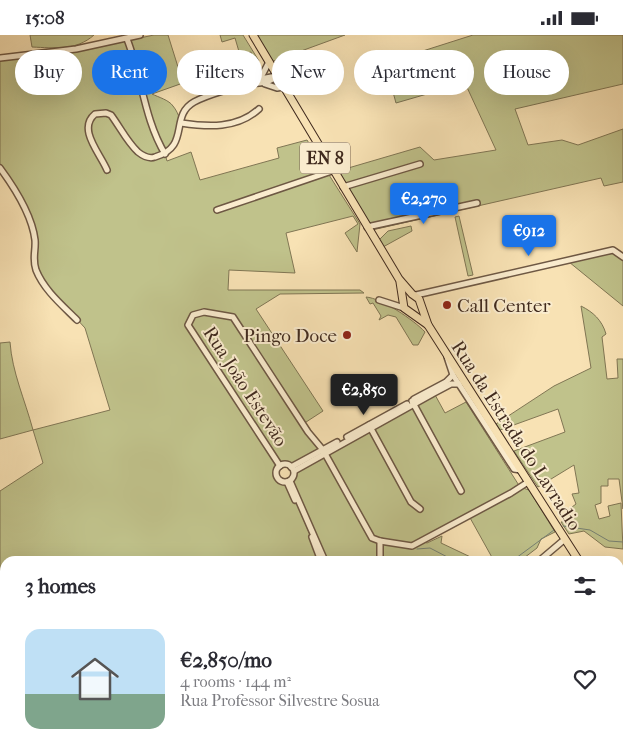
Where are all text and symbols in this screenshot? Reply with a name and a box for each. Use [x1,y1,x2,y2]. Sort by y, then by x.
text: 15:08 [25,7,65,29]
chip: Buy [15,50,82,95]
chip: Rent [92,50,167,95]
chip: Filters [177,50,262,95]
chip: New [272,50,344,95]
chip: Apartment [354,50,474,95]
chip: House [484,50,569,95]
road number: EN 8 [300,143,350,173]
pin: €2,270 [383,183,465,225]
text: €2,270 [401,189,447,208]
pin: €912 [499,215,559,257]
text: €912 [513,221,545,240]
place label: Call Center [457,295,551,317]
marker: Call Center [441,299,453,311]
street label: Rua João Estevão [198,323,292,451]
place label: Pingo Doce [243,325,337,347]
marker: Pingo Doce [341,329,353,341]
street label: Rua da Estrada do Lavradio [447,337,586,535]
pin: €2,850 [323,373,405,416]
text: €2,850 [342,380,386,399]
icon: filters [571,572,599,600]
text: 3 homes [25,574,96,598]
text: €2,850/mo [180,648,272,672]
icon: home [65,649,125,709]
icon: heart [571,665,599,693]
text: 4 rooms · 144 m² [180,672,291,691]
text: Rua Professor Silvestre Sosua [180,691,380,710]

